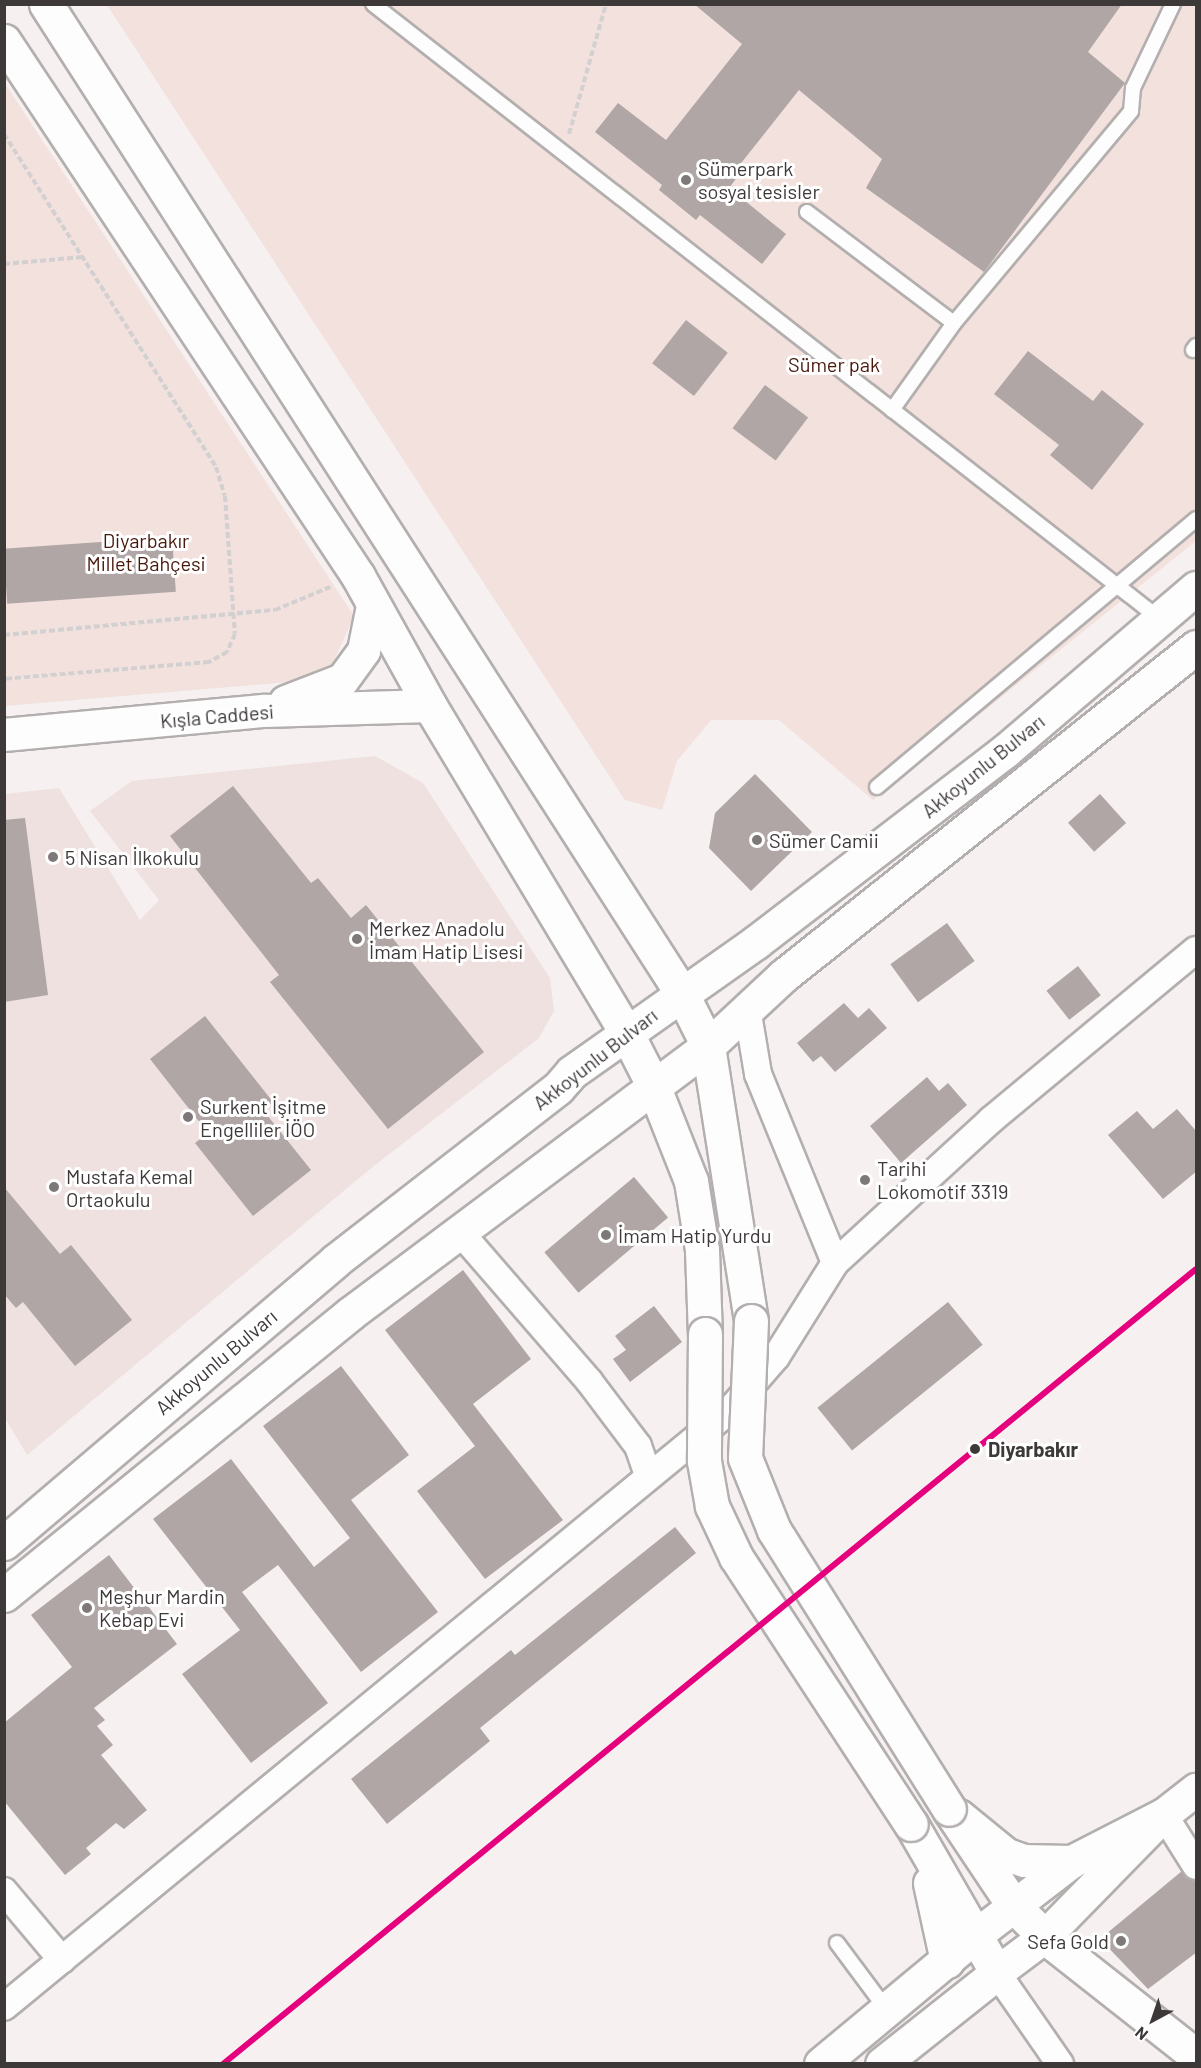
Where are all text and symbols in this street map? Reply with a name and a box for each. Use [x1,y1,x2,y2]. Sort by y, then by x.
place label: Sümerpark sosyal tesisler [698,156,820,203]
marker: Sümerpark sosyal tesisler [679,173,693,187]
park label: Sümer pak [788,352,880,376]
park label: Diyarbakır Millet Bahçesi [86,528,206,575]
street label: Kışla Caddesi [159,699,275,733]
street label: Akkoyunlu Bulvarı [917,709,1049,823]
place label: Sümer Camii [769,828,879,852]
marker: Sümer Camii [750,833,764,847]
place label: 5 Nisan İlkokulu [65,845,199,869]
marker: 5 Nisan İlkokulu [46,850,60,864]
place label: Merkez Anadolu İmam Hatip Lisesi [369,916,523,963]
marker: Merkez Anadolu İmam Hatip Lisesi [350,932,364,946]
street label: Akkoyunlu Bulvarı [528,1003,662,1115]
place label: Surkent İşitme Engelliler İÖO [200,1094,326,1141]
marker: Surkent İşitme Engelliler İÖO [181,1110,195,1124]
place label: Tarihi Lokomotif 3319 [877,1156,1008,1203]
place label: Mustafa Kemal Ortaokulu [66,1164,193,1211]
marker: Tarihi Lokomotif 3319 [858,1173,872,1187]
marker: Mustafa Kemal Ortaokulu [47,1180,61,1194]
place label: İmam Hatip Yurdu [618,1223,771,1247]
marker: İmam Hatip Yurdu [599,1228,613,1242]
street label: Akkoyunlu Bulvarı [150,1304,282,1420]
place label: Diyarbakır [988,1437,1078,1461]
marker: Diyarbakır [966,1440,984,1458]
place label: Meşhur Mardin Kebap Evi [99,1584,225,1631]
marker: Meşhur Mardin Kebap Evi [80,1601,94,1615]
place label: Sefa Gold [1027,1929,1109,1953]
marker: Sefa Gold [1114,1934,1128,1948]
north arrow [1123,1990,1183,2050]
text: N [1131,2023,1151,2045]

